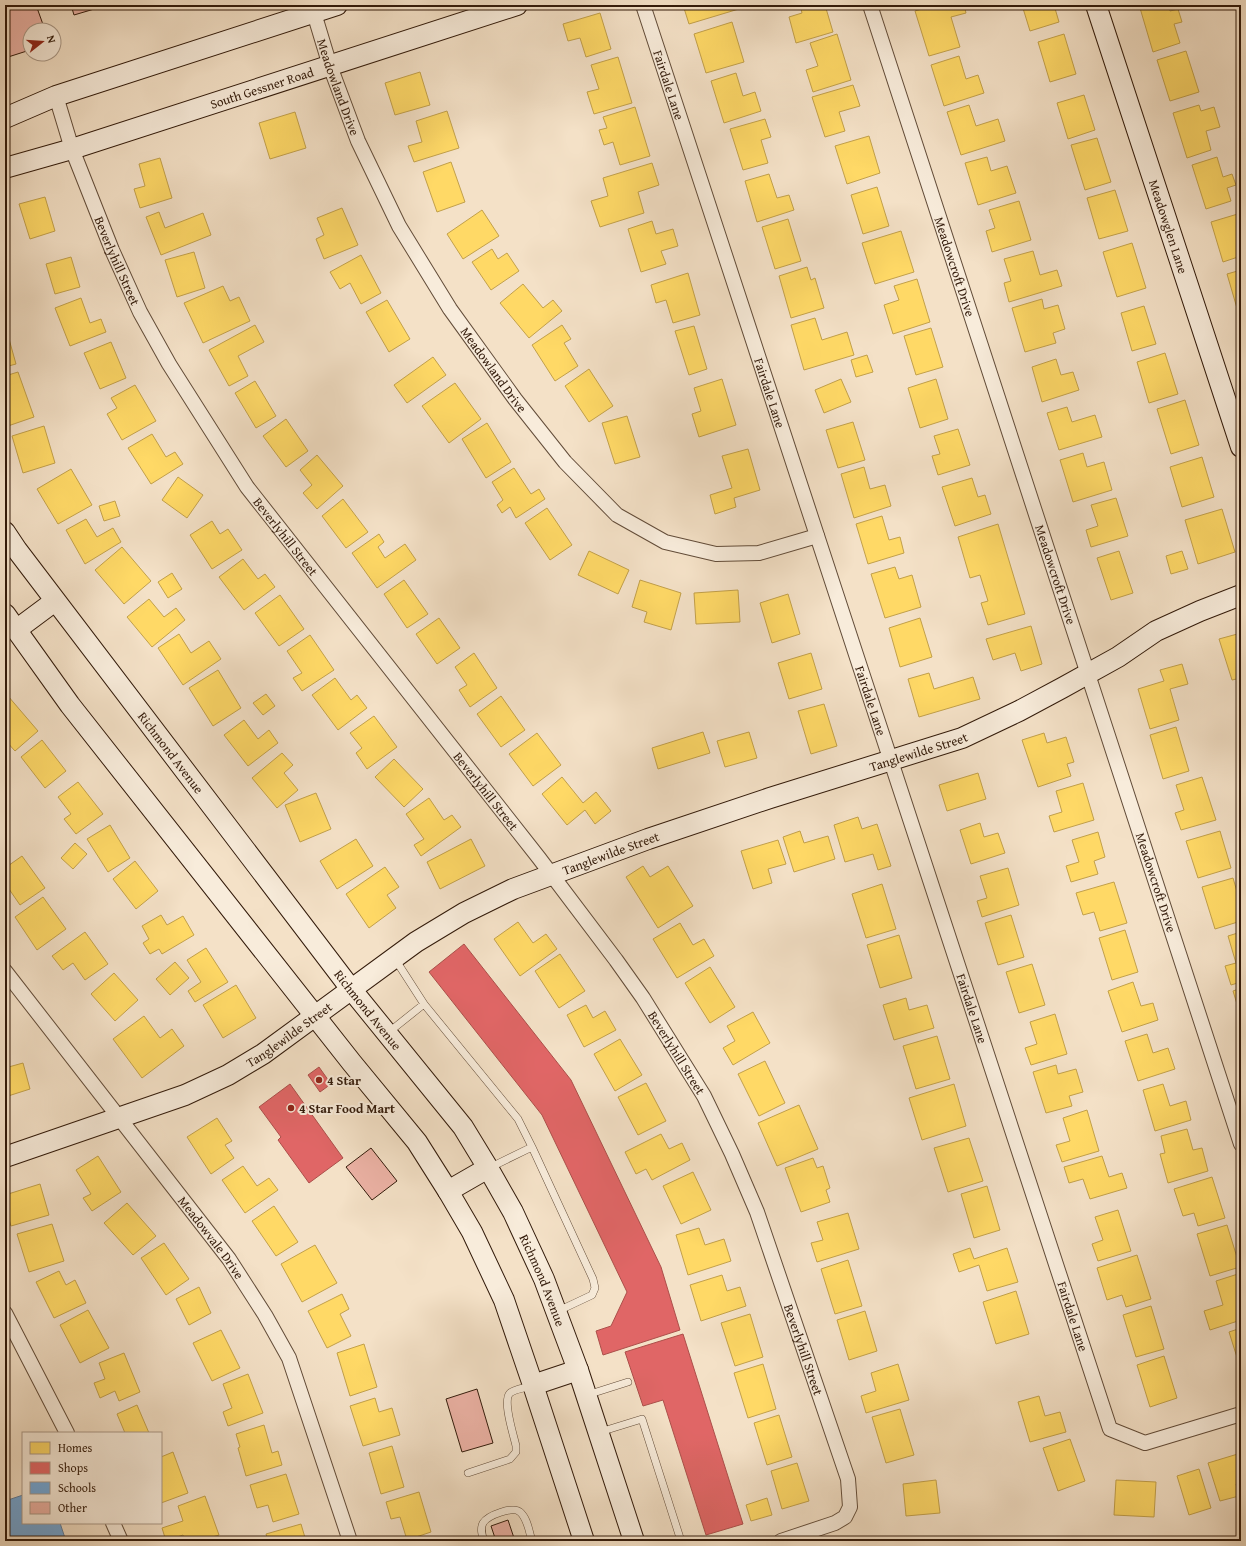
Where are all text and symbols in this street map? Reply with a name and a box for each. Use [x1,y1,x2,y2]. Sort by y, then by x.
north arrow [22,22,62,62]
text: N [43,33,60,46]
street label: Meadowland Drive [313,36,365,138]
street label: Fairdale Lane [649,47,689,122]
street label: South Gessner Road [207,62,316,113]
street label: Meadowglen Lane [1144,177,1193,276]
street label: Beverlyhill Street [90,213,145,309]
street label: Meadowcroft Drive [930,214,980,319]
street label: Meadowland Drive [456,323,532,416]
street label: Fairdale Lane [750,355,790,430]
street label: Beverlyhill Street [249,493,323,580]
street label: Meadowcroft Drive [1031,522,1081,627]
street label: Fairdale Lane [851,663,891,738]
street label: Richmond Avenue [134,708,208,797]
street label: Tanglewilde Street [867,727,971,776]
street label: Beverlyhill Street [449,748,523,835]
street label: Tanglewilde Street [560,826,662,879]
street label: Meadowcroft Drive [1131,830,1182,935]
street label: Richmond Avenue [330,965,406,1054]
street label: Fairdale Lane [952,971,993,1046]
street label: Tanglewilde Street [242,997,336,1072]
street label: Beverlyhill Street [644,1007,710,1098]
place label: 4 Star [327,1071,361,1090]
marker: 4 Star [314,1075,324,1085]
place label: 4 Star Food Mart [299,1099,395,1118]
marker: 4 Star Food Mart [286,1103,296,1113]
street label: Meadowvale Drive [174,1192,249,1283]
street label: Richmond Avenue [515,1231,570,1329]
street label: Fairdale Lane [1053,1279,1093,1354]
street label: Beverlyhill Street [779,1301,828,1398]
legend [22,1432,162,1524]
text: Homes [58,1439,93,1456]
text: Shops [58,1459,88,1476]
text: Schools [58,1479,96,1496]
text: Other [58,1499,87,1516]

